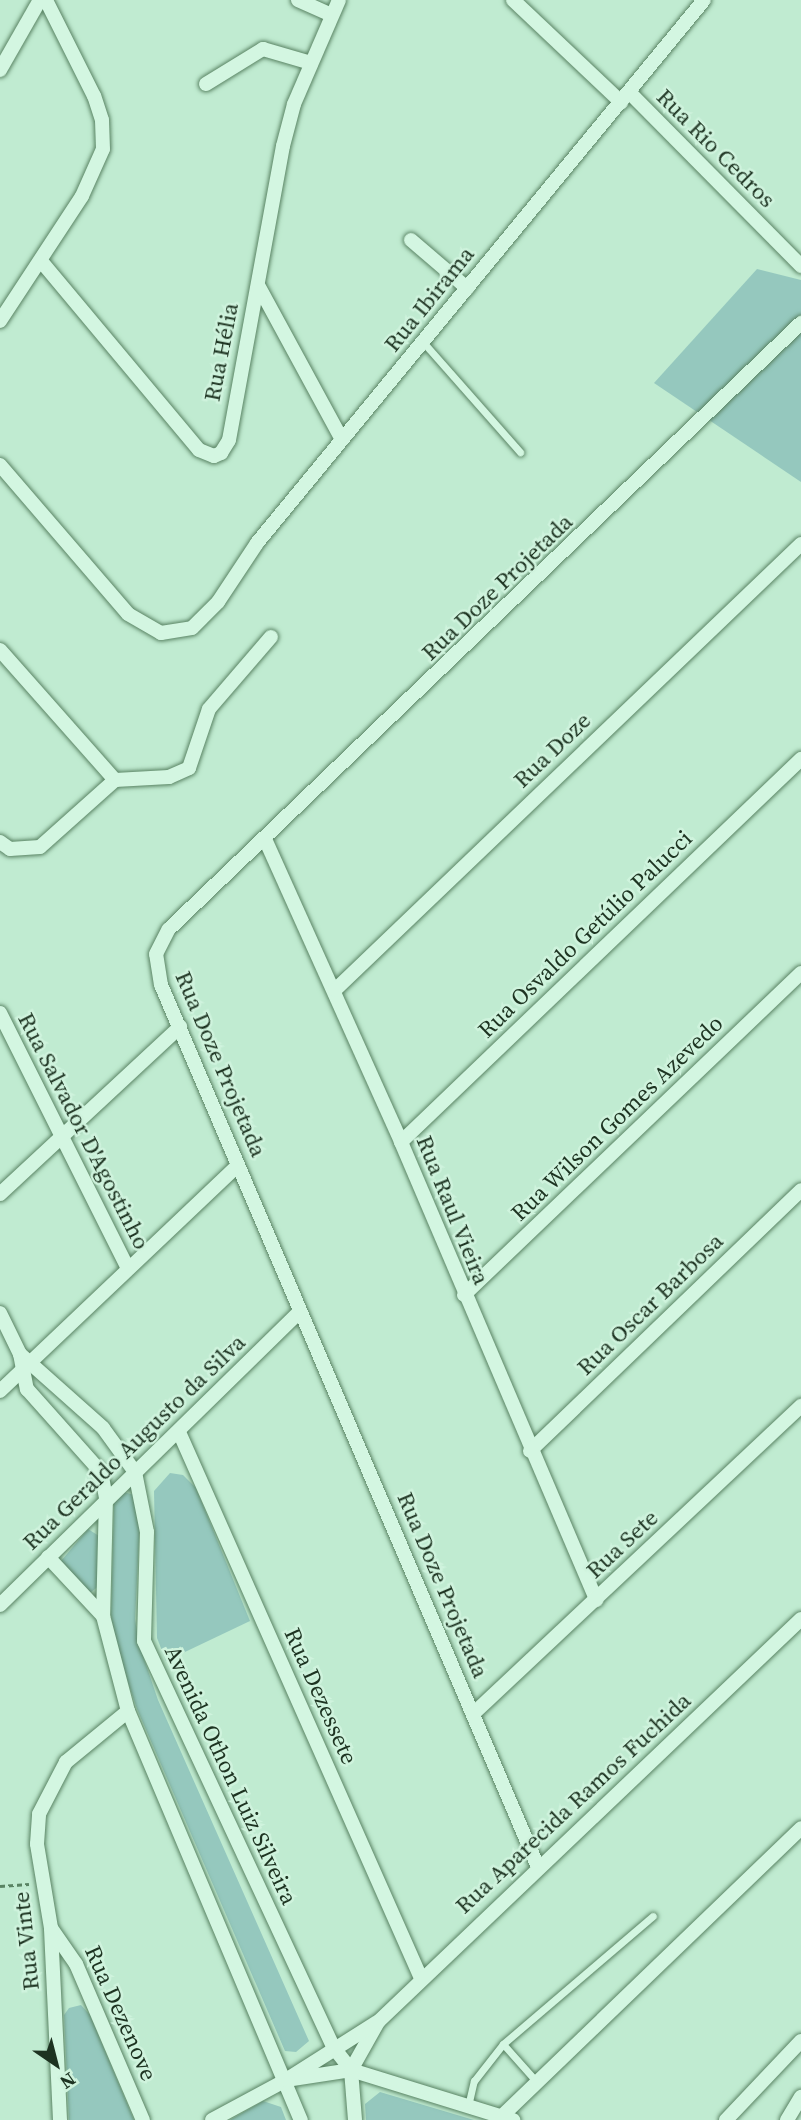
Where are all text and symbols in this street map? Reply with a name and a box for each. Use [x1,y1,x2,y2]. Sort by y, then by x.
street label: Rua Rio Cedros [651,83,781,213]
street label: Rua Ibirama [378,241,480,357]
street label: Rua Hélia [198,300,244,404]
street label: Rua Doze Projetada [416,508,578,666]
street label: Rua Doze [508,707,596,793]
street label: Rua Osvaldo Getúlio Palucci [472,825,698,1043]
street label: Rua Doze Projetada [169,967,273,1161]
street label: Rua Salvador D'Agostinho [12,1008,156,1254]
street label: Rua Wilson Gomes Azevedo [505,1009,729,1227]
street label: Rua Raul Vieira [410,1131,496,1289]
street label: Rua Oscar Barbosa [571,1227,729,1381]
street label: Rua Geraldo Augusto da Silva [17,1328,251,1556]
street label: Rua Doze Projetada [391,1488,495,1682]
street label: Rua Sete [580,1504,664,1584]
street label: Rua Dezessete [279,1624,363,1768]
street label: Avenida Othon Luiz Silveira [159,1641,303,1909]
street label: Rua Aparecida Ramos Fuchida [450,1687,696,1919]
street label: Rua Vinte [7,1890,45,1992]
street label: Rua Dezenove [79,1941,163,2085]
north arrow [21,2029,91,2099]
text: N [55,2067,81,2096]

